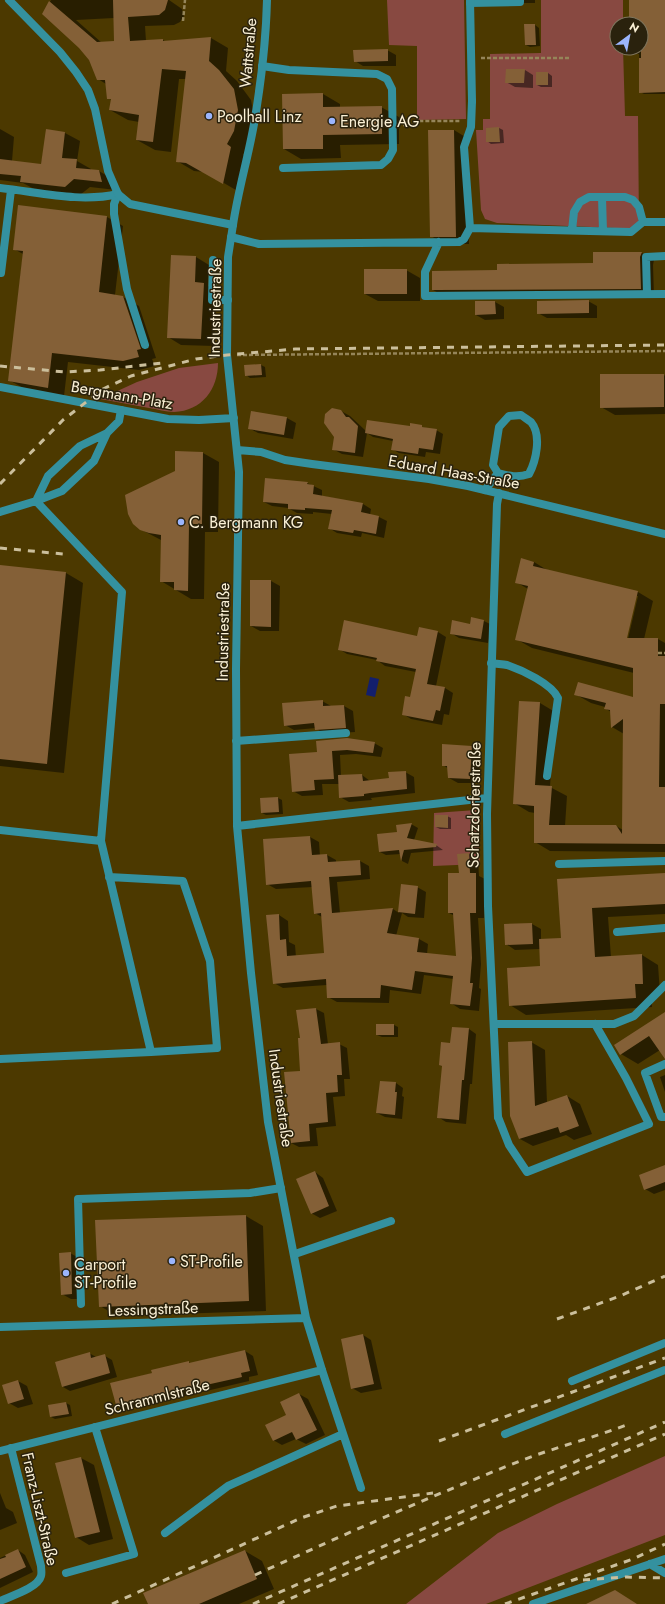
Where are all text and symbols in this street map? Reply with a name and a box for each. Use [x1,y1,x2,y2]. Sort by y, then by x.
north arrow [609,16,649,56]
street label: Wattstraße [233,17,263,89]
text: N [626,18,642,37]
place label: Poolhall Linz [217,105,302,128]
place label: Energie AG [340,110,420,133]
marker: Poolhall Linz [204,111,214,121]
marker: Energie AG [327,116,337,126]
street label: Industriestraße [203,258,227,358]
street label: Bergmann-Platz [69,375,175,415]
street label: Eduard Haas-Straße [386,449,522,495]
place label: C. Bergmann KG [189,511,303,534]
marker: C. Bergmann KG [176,517,186,527]
street label: Industriestraße [211,582,235,682]
street label: Schatzdorferstraße [461,742,487,868]
street label: Industriestraße [263,1047,299,1149]
place label: ST-Profile [180,1250,243,1273]
place label: Carport ST-Profile [74,1253,137,1294]
marker: ST-Profile [167,1256,177,1266]
marker: Carport ST-Profile [61,1268,71,1278]
street label: Lessingstraße [107,1296,199,1322]
street label: Schrammlstraße [102,1373,212,1421]
street label: Franz-Liszt-Straße [16,1450,64,1568]

